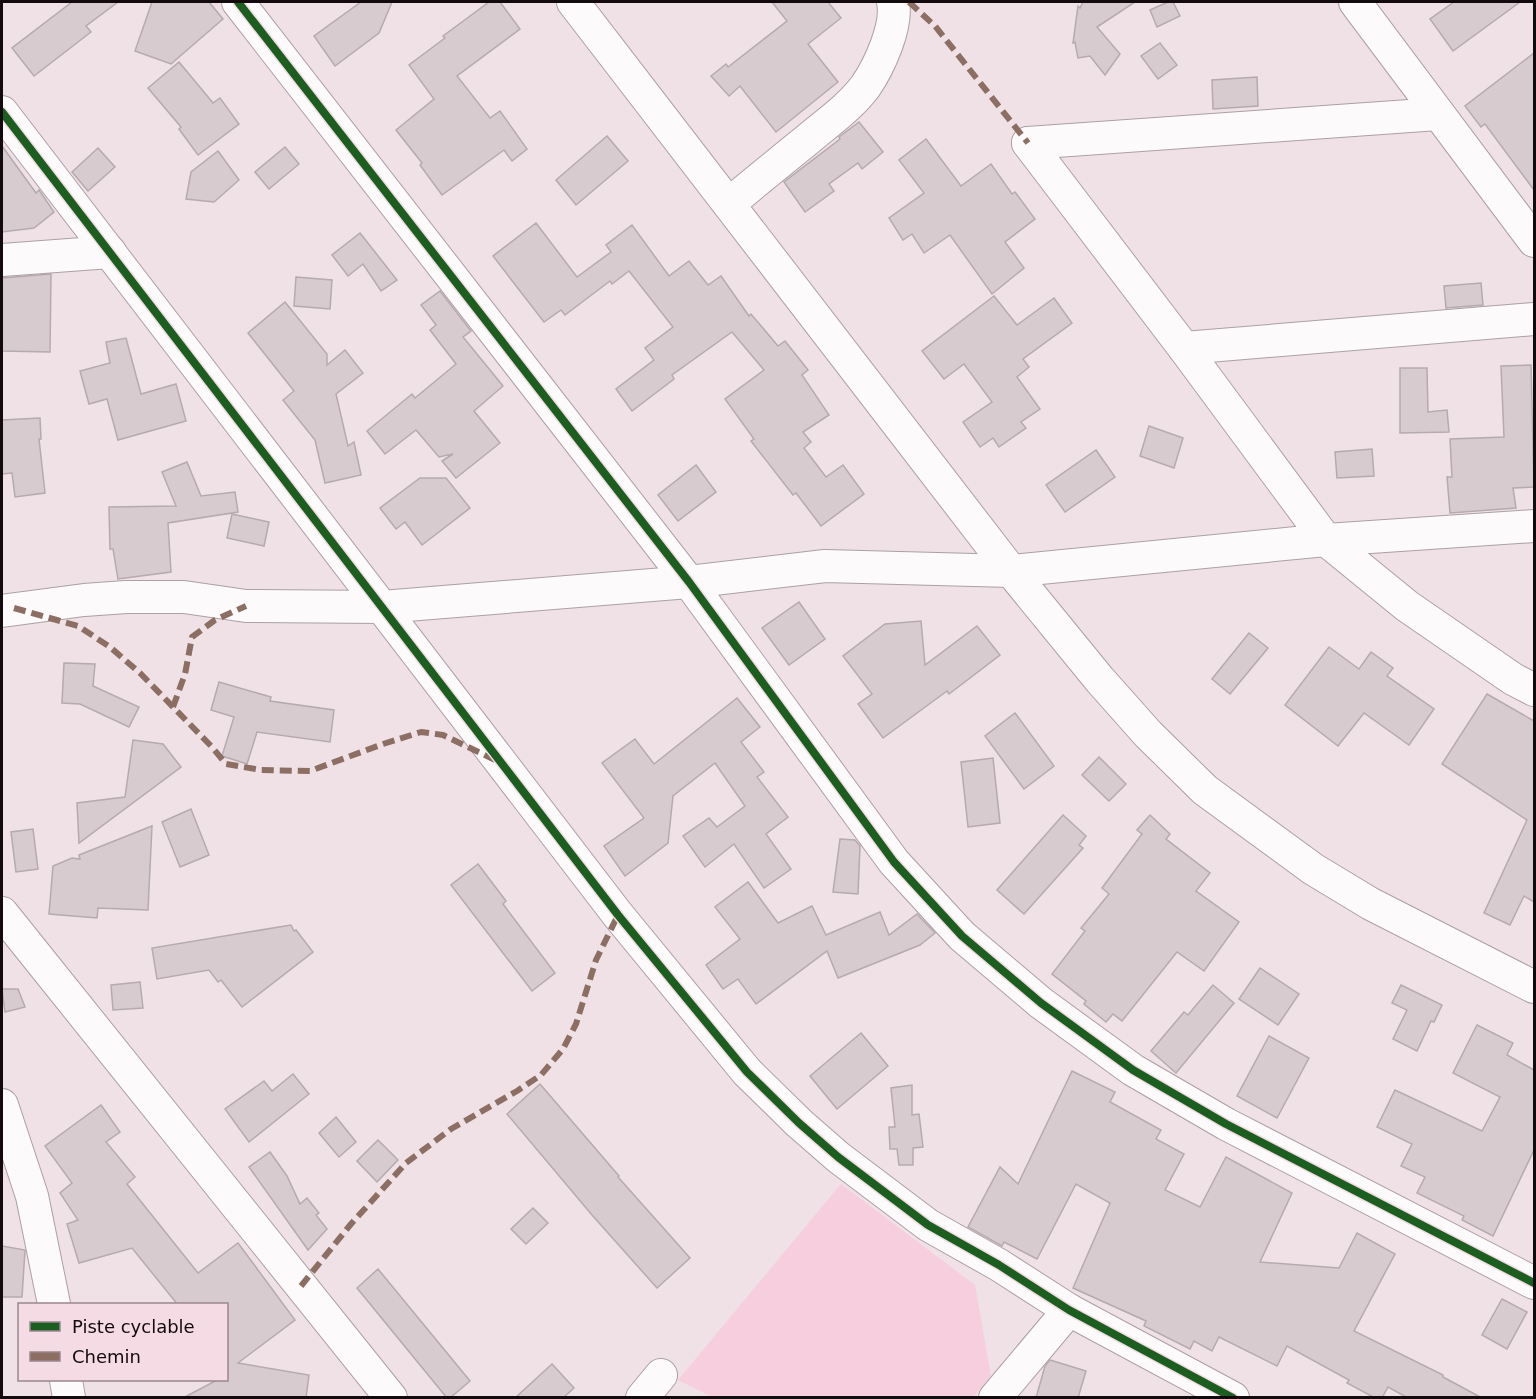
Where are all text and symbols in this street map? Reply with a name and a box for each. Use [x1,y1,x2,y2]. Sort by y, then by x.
legend [18,1303,228,1381]
text: Piste cyclable [72,1316,195,1337]
text: Chemin [72,1346,141,1367]

